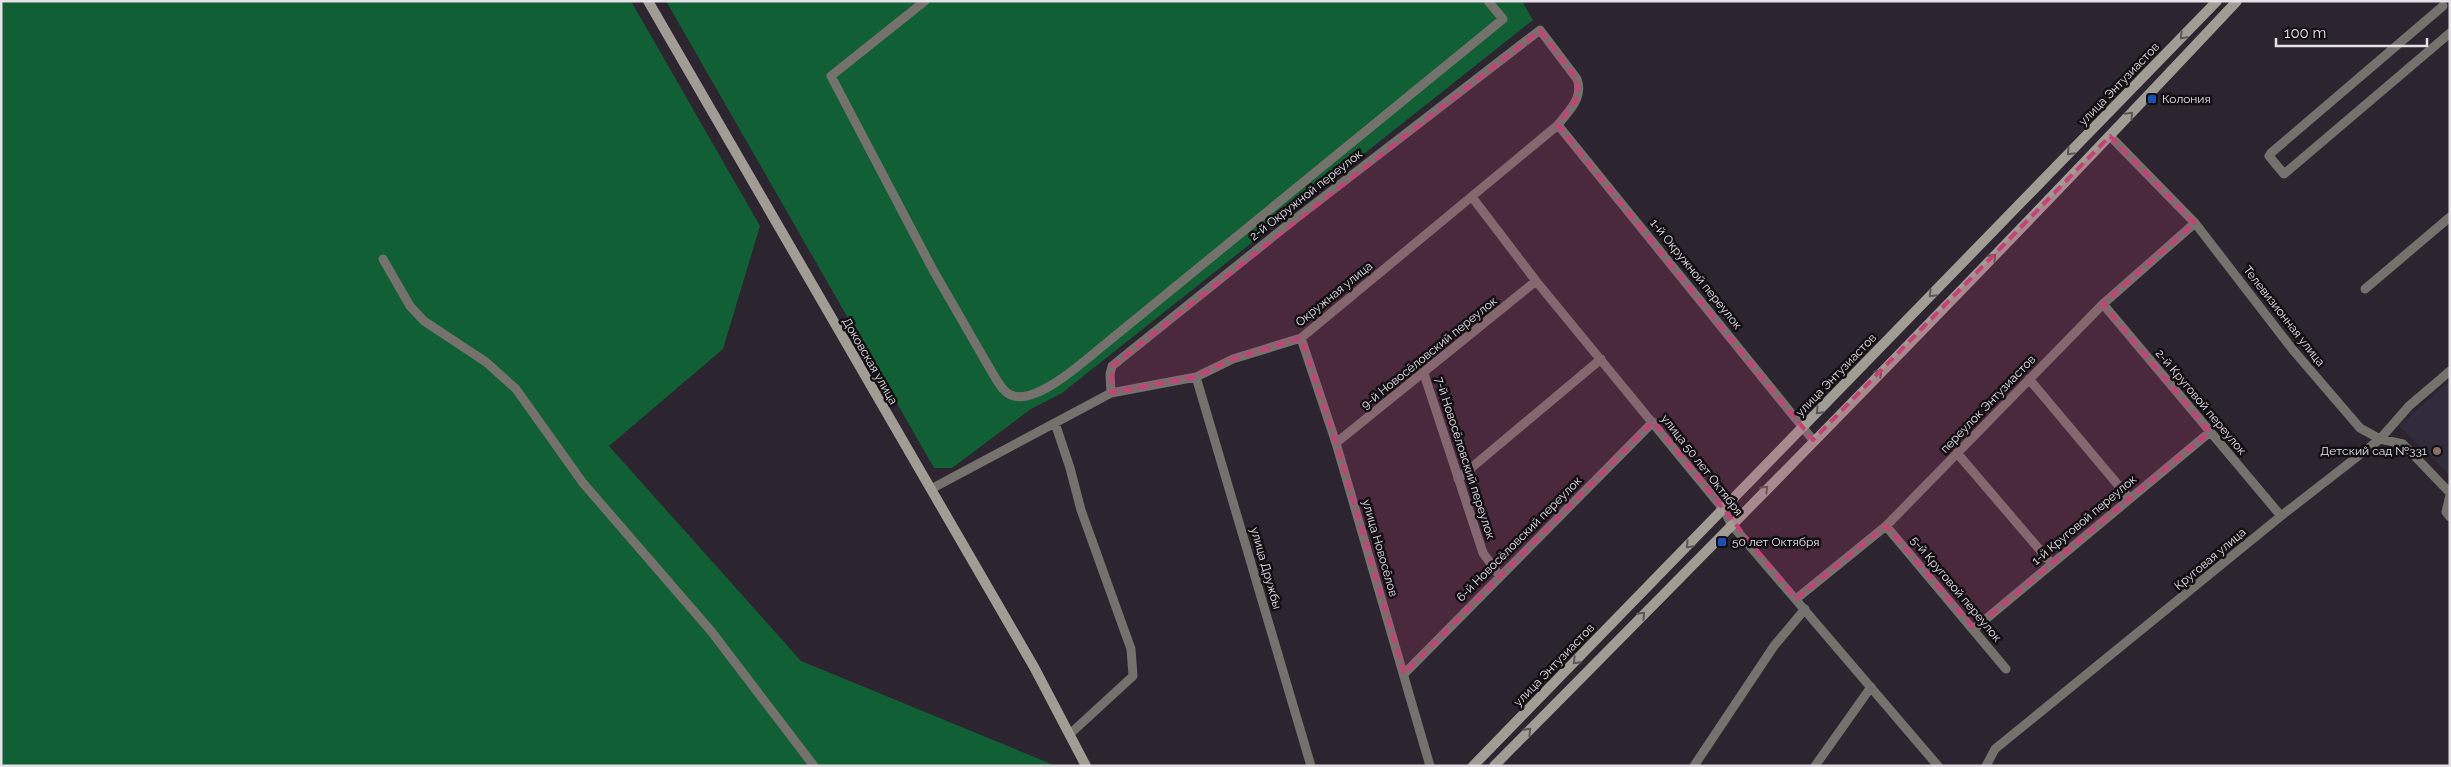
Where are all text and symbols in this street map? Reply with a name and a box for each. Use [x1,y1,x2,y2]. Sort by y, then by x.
scale bar [2276,15,2427,47]
text: 100 m [2284,24,2326,42]
one-way arrow [2180,30,2189,39]
street label: улица Энтузиастов [2076,40,2162,128]
place label: Колония [2162,92,2211,106]
marker: Колония [2146,93,2158,105]
one-way arrow [2124,112,2133,121]
street label: 2-й Окружной переулок [1247,147,1365,243]
one-way arrow [2067,147,2076,156]
street label: 1-й Окружной переулок [1647,216,1745,332]
one-way arrow [1987,254,1996,263]
street label: Окружная улица [1293,259,1375,329]
street label: Телевизионная улица [2240,263,2328,369]
one-way arrow [1929,288,1938,297]
street label: 9-й Новосёловский переулок [1358,294,1500,412]
street label: Доковская улица [839,315,901,407]
street label: улица Энтузиастов [1793,331,1879,419]
street label: 2-й Круговой переулок [2153,346,2249,458]
street label: переулок Энтузиастов [1938,352,2038,456]
one-way arrow [1873,370,1882,379]
street label: 7-й Новосёловский переулок [1432,375,1498,541]
one-way arrow [1816,405,1825,414]
street label: улица 50 лет Октября [1658,412,1746,518]
place label: Детский сад №331 [2320,444,2427,458]
marker: Детский сад №331 [2431,445,2443,457]
street label: 1-й Круговой переулок [2029,472,2139,568]
street label: 6-й Новосёловский переулок [1454,474,1584,604]
one-way arrow [1759,486,1768,495]
street label: улица Новосёлов [1359,498,1401,598]
street label: улица Дружбы [1248,525,1284,611]
street label: Круговая улица [2171,525,2249,593]
street label: 5-й Круговой переулок [1908,533,2004,645]
place label: 50 лет Октября [1732,535,1820,549]
marker: 50 лет Октября [1716,536,1728,548]
one-way arrow [1686,539,1695,548]
one-way arrow [1636,612,1645,621]
street label: улица Энтузиастов [1511,621,1597,709]
one-way arrow [1573,655,1582,664]
one-way arrow [1522,728,1531,737]

